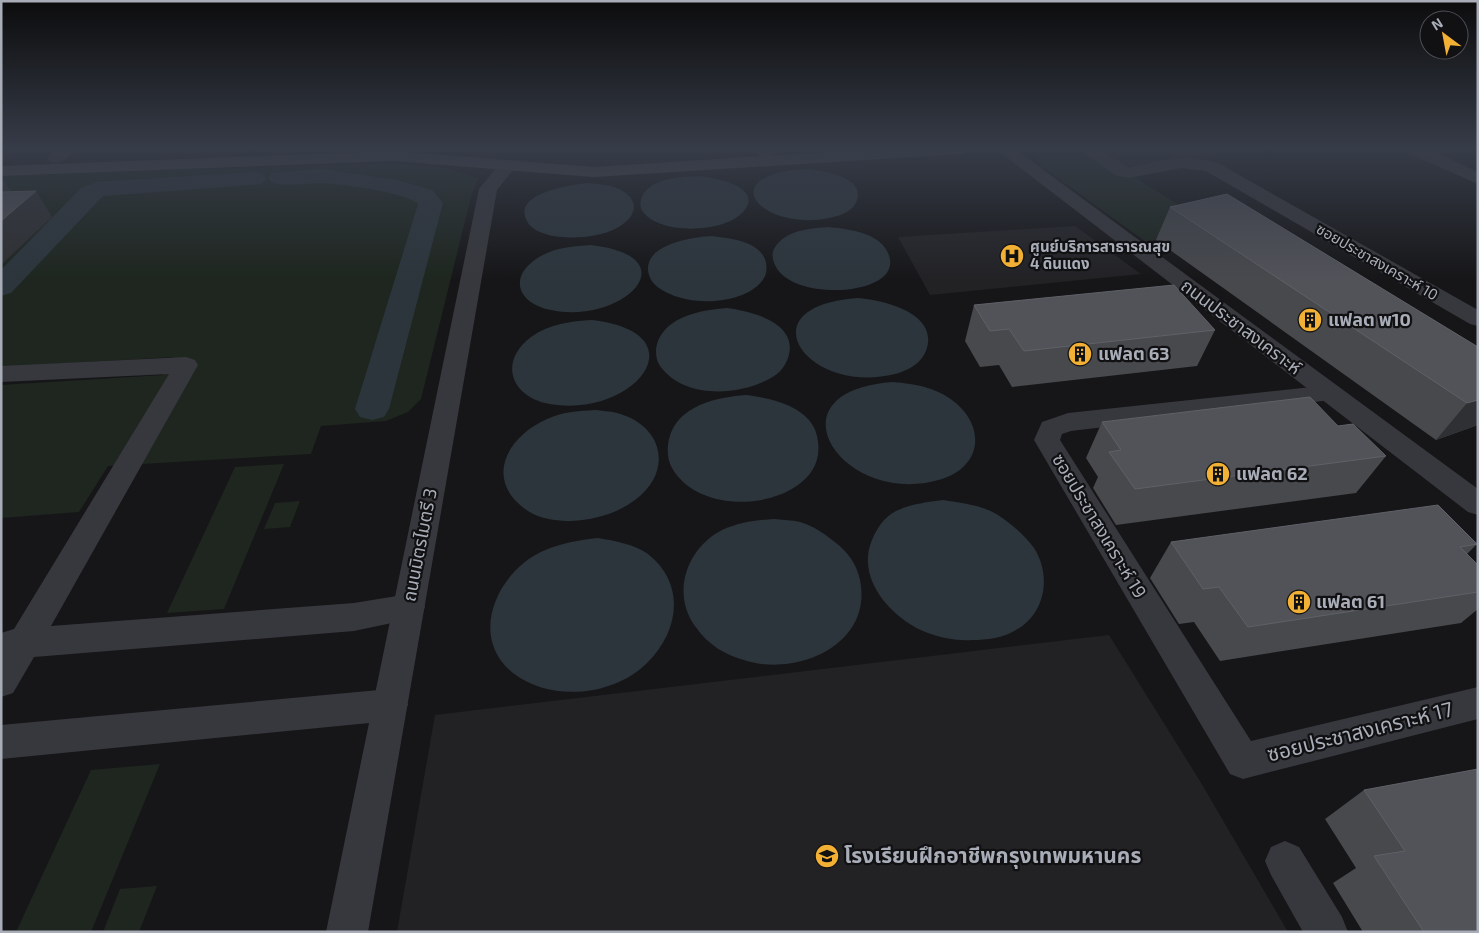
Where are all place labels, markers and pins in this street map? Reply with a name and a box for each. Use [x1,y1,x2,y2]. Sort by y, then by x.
place label: ศูนย์บริการสาธารณสุข 4 ดินแดง [1030,237,1170,272]
hospital icon: ศูนย์บริการสาธารณสุข 4 ดินแดง [999,243,1025,269]
building icon: แฟลต พ10 [1297,307,1323,333]
place label: แฟลต พ10 [1328,308,1411,330]
building icon: แฟลต 63 [1067,341,1093,367]
place label: แฟลต 63 [1098,342,1170,364]
building icon: แฟลต 62 [1205,461,1231,487]
place label: แฟลต 62 [1236,462,1308,484]
building icon: แฟลต 61 [1286,589,1312,615]
place label: แฟลต 61 [1316,590,1385,612]
place label: โรงเรียนฝึกอาชีพกรุงเทพมหานคร [844,842,1141,869]
school or university icon: โรงเรียนฝึกอาชีพกรุงเทพมหานคร [814,843,840,869]

